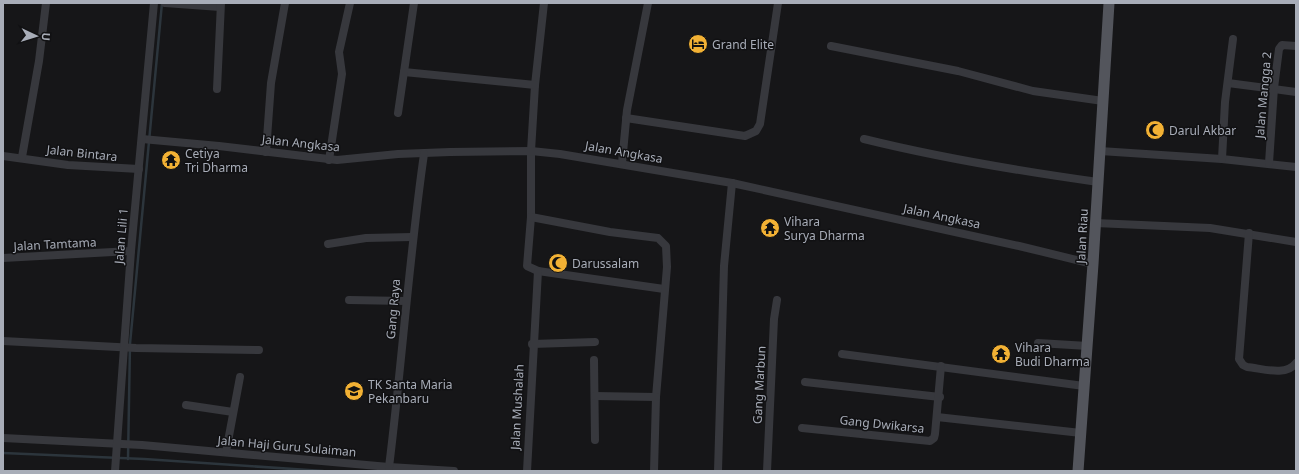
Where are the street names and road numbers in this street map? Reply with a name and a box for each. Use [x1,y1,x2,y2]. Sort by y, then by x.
street label: Jalan Mangga 2 [1251,51,1275,140]
street label: Jalan Angkasa [260,130,341,156]
street label: Jalan Angkasa [583,137,664,167]
street label: Jalan Bintara [45,141,118,165]
street label: Jalan Angkasa [901,199,982,232]
street label: Jalan Lili 1 [110,207,132,266]
street label: Jalan Riau [1072,208,1092,265]
street label: Jalan Tamtama [12,233,97,255]
street label: Gang Raya [382,278,404,340]
street label: Gang Marbun [748,346,770,424]
street label: Jalan Mushalah [506,364,528,451]
street label: Gang Dwikarsa [839,411,925,437]
street label: Jalan Haji Guru Sulaiman [216,431,357,461]

